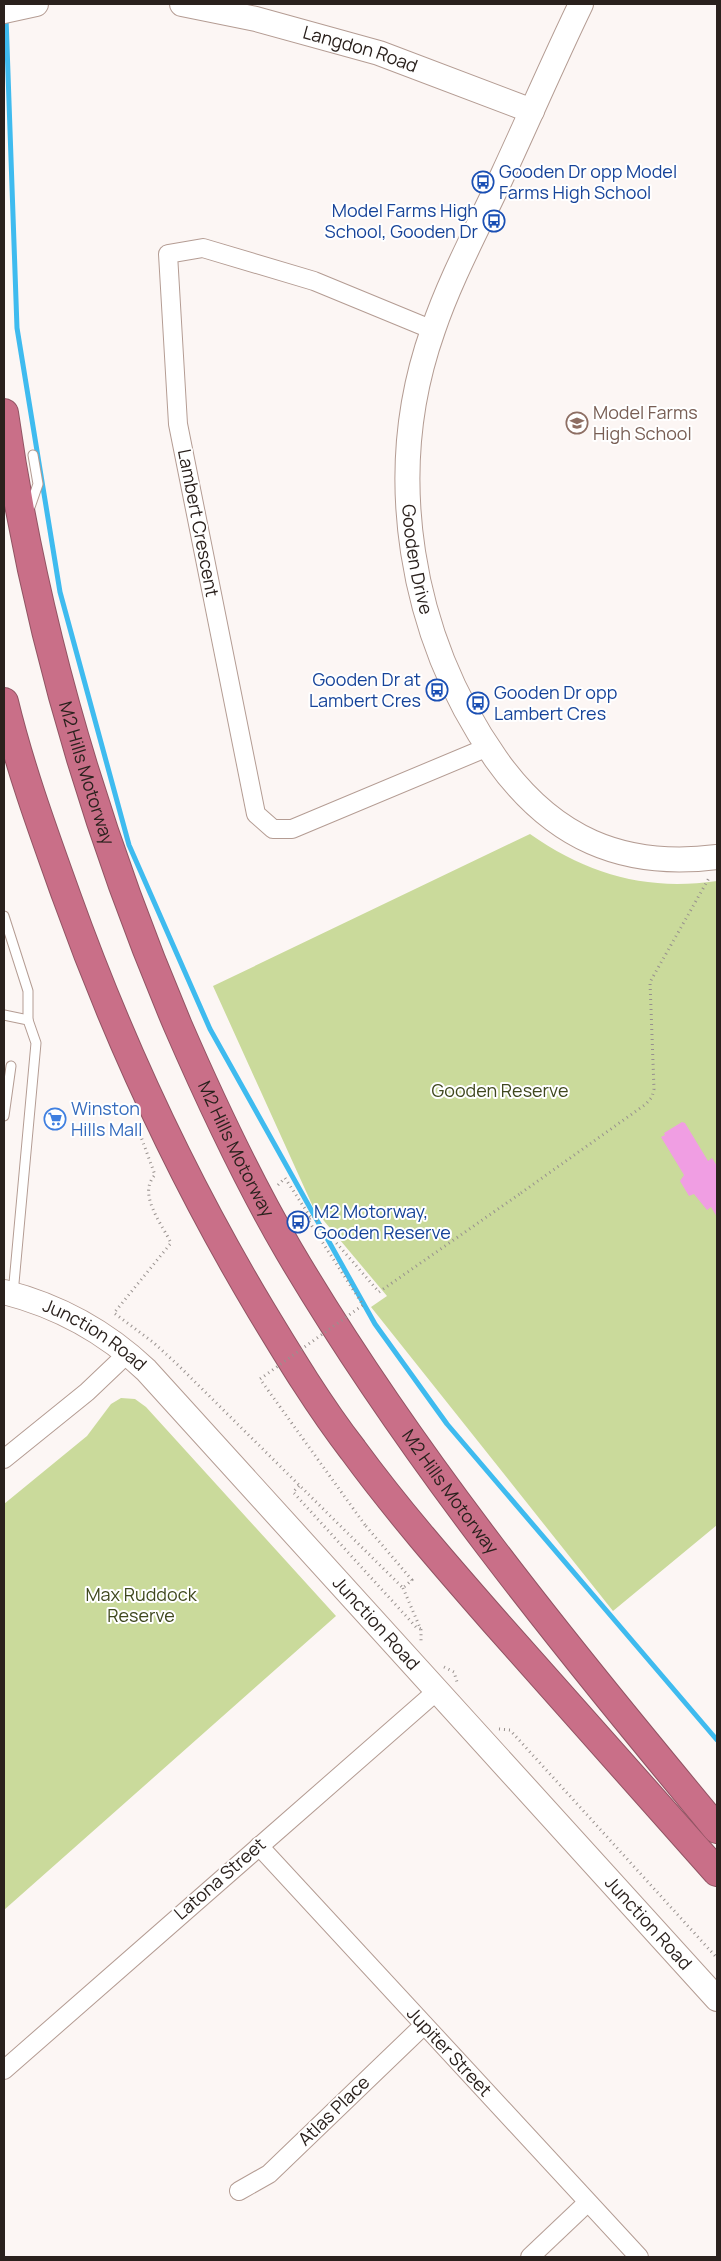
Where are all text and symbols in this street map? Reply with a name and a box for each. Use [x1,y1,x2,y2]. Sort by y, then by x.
street label: Langdon Road [300,20,421,78]
place label: Gooden Dr opp Model Farms High School [499,159,677,204]
bus stop icon: Gooden Dr opp Model Farms High School [471,170,495,194]
place label: Model Farms High School, Gooden Dr [325,198,479,243]
bus stop icon: Model Farms High School, Gooden Dr [482,209,506,233]
place label: Model Farms High School [593,400,698,445]
school or university icon: Model Farms High School [565,411,589,435]
street label: Lambert Crescent [173,447,225,599]
street label: Gooden Drive [397,503,439,617]
place label: Gooden Dr at Lambert Cres [309,667,421,712]
bus stop icon: Gooden Dr at Lambert Cres [425,678,449,702]
place label: Gooden Dr opp Lambert Cres [494,680,617,725]
bus stop icon: Gooden Dr opp Lambert Cres [466,691,490,715]
street label: M2 Hills Motorway [54,698,121,848]
street label: M2 Hills Motorway [193,1077,281,1221]
park label: Gooden Reserve [432,1078,568,1102]
place label: Winston Hills Mall [71,1096,143,1141]
supermarket icon: Winston Hills Mall [43,1107,67,1131]
place label: M2 Motorway, Gooden Reserve [314,1199,451,1244]
bus stop icon: M2 Motorway, Gooden Reserve [286,1210,310,1234]
street label: Junction Road [40,1293,152,1376]
street label: M2 Hills Motorway [397,1424,505,1559]
street label: Junction Road [328,1571,426,1675]
park label: Max Ruddock Reserve [85,1582,198,1627]
street label: Latona Street [169,1832,270,1925]
street label: Junction Road [600,1871,698,1975]
street label: Jupiter Street [402,2001,497,2101]
street label: Atlas Place [292,2070,374,2150]

